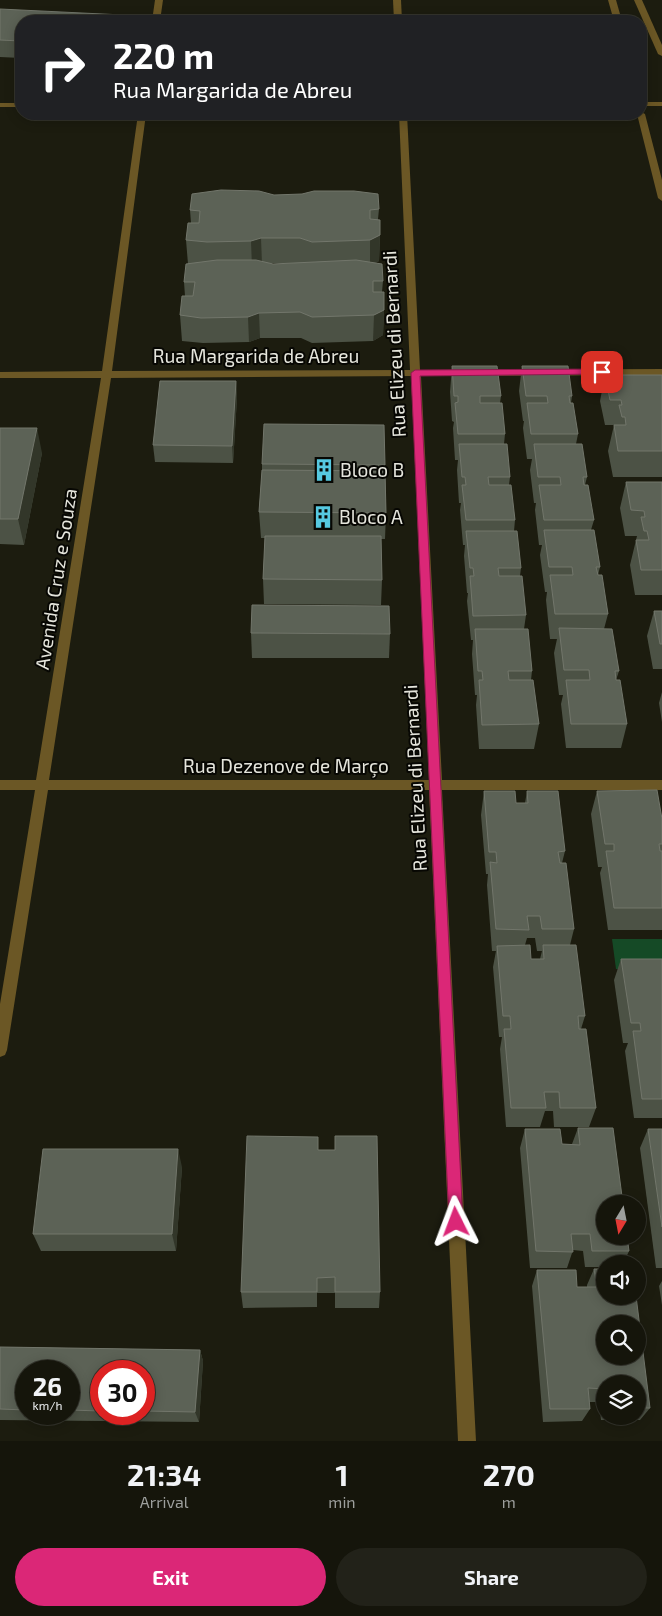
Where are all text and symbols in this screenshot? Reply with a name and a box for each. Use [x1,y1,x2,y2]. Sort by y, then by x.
text: 220 m [113,34,214,76]
icon: right [30,35,95,100]
text: Rua Margarida de Abreu [113,76,352,102]
street label: Rua Elizeu di Bernardi [377,250,410,438]
street label: Rua Margarida de Abreu [153,344,359,367]
pin [581,351,623,393]
icon: arrive [588,358,616,386]
building icon: Bloco B [311,457,337,483]
place label: Bloco B [340,458,404,481]
street label: Avenida Cruz e Souza [30,487,81,671]
building icon: Bloco A [310,504,336,530]
place label: Bloco A [339,505,403,528]
street label: Rua Elizeu di Bernardi [398,684,431,872]
street label: Rua Dezenove de Março [183,754,389,778]
position arrow [429,1195,481,1247]
north arrow [596,1195,646,1245]
map controls [596,1195,646,1425]
button: sound [596,1255,646,1305]
button: search [596,1315,646,1365]
speed limit sign: 30 [90,1360,155,1425]
text: 26 [33,1371,62,1401]
button: layers [596,1375,646,1425]
text: km/h [33,1398,62,1412]
text: 21:34 [127,1456,201,1492]
text: 1 [336,1456,348,1492]
text: 270 [483,1456,535,1492]
text: Arrival [140,1492,189,1511]
text: min [328,1492,356,1511]
text: m [502,1492,516,1511]
button: Exit [15,1548,326,1606]
button: Share [336,1548,647,1606]

